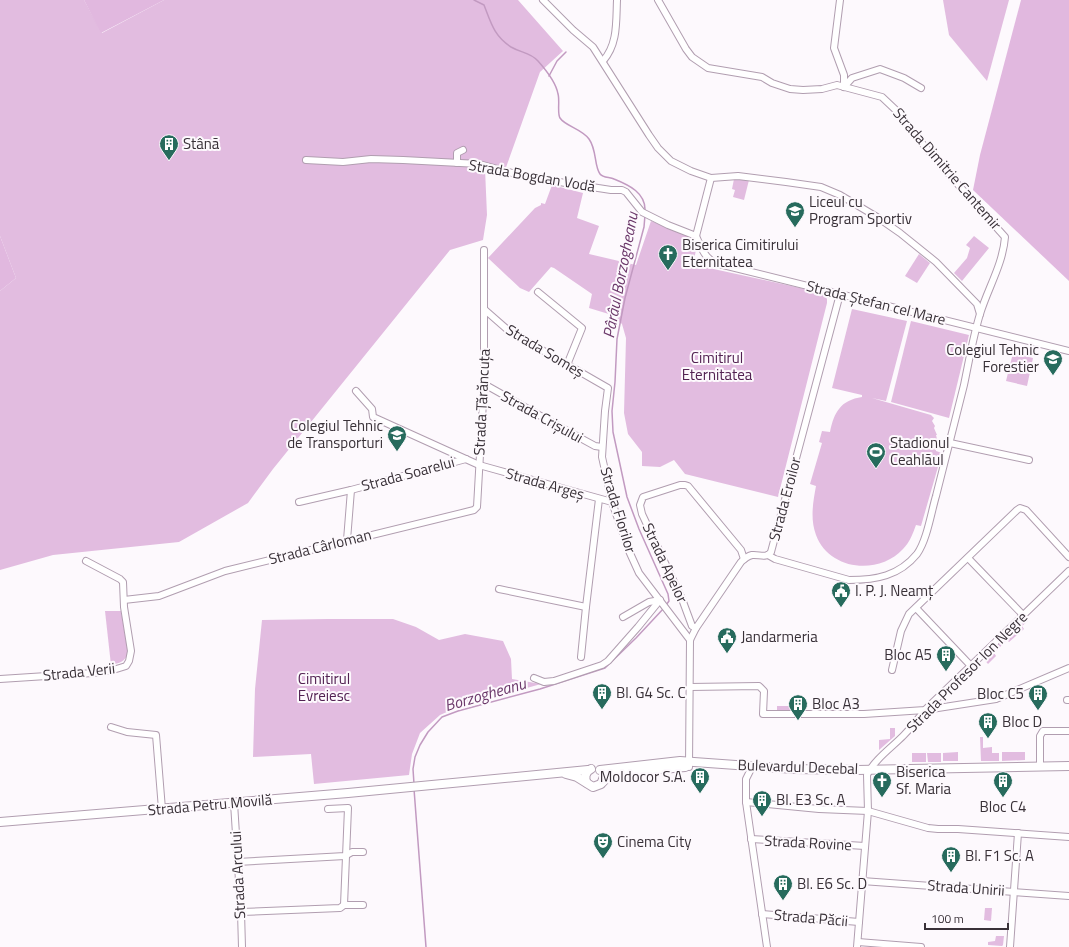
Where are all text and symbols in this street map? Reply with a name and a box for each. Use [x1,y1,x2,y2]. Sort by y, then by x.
street label: Strada Dimitrie Cantemir [888,102,1007,235]
place label: Stână [183,132,220,155]
building icon: Stână [158,133,180,161]
street label: Strada Bogdan Vodă [467,153,598,198]
place label: Liceul cu Program Sportiv [809,190,912,230]
school or university icon: Liceul cu Program Sportiv [784,200,806,228]
water label: Pârâul Borzogheanu [596,209,644,340]
place label: Biserica Cimitirului Eternitatea [682,233,799,273]
church icon: Biserica Cimitirului Eternitatea [657,243,679,271]
street label: Strada Ștefan cel Mare [804,274,948,331]
street label: Strada Someș [502,318,589,383]
place label: Colegiul Tehnic Forestier [946,338,1039,378]
park label: Cimitirul Eternitatea [682,346,753,386]
street label: Strada Țărăncuța [467,348,496,456]
school or university icon: Colegiul Tehnic Forestier [1042,348,1064,376]
street label: Strada Crișului [497,384,588,449]
place label: Colegiul Tehnic de Transporturi [287,414,383,454]
school or university icon: Colegiul Tehnic de Transporturi [386,424,408,452]
place label: Stadionul Ceahlăul [890,431,949,471]
sports icon: Stadionul Ceahlăul [865,441,887,469]
street label: Strada Soarelui [359,450,457,497]
street label: Strada Eroilor [762,454,807,543]
street label: Strada Argeș [503,461,587,506]
street label: Strada Florilor [594,464,642,556]
street label: Strada Apelor [637,519,694,606]
street label: Strada Cârloman [266,523,374,570]
place label: I. P. J. Neamț [855,579,934,602]
public building icon: I. P. J. Neamț [830,580,852,608]
street label: Strada Profesor Ion Negre [901,606,1032,737]
place label: Jandarmeria [741,625,818,648]
public building icon: Jandarmeria [716,626,738,654]
place label: Bloc A5 [884,643,932,666]
building icon: Bloc A5 [935,644,957,672]
street label: Strada Verii [42,656,116,687]
park label: Cimitirul Evreiesc [298,667,350,707]
water label: Borzogheanu [442,671,529,717]
place label: Bl. G4 Sc. C [616,681,686,704]
building icon: Bl. G4 Sc. C [591,682,613,710]
place label: Bloc C5 [977,682,1024,705]
building icon: Bloc C5 [1027,683,1049,711]
place label: Bloc A3 [812,692,860,715]
building icon: Bloc A3 [787,693,809,721]
place label: Bloc D [1002,710,1042,733]
building icon: Bloc D [977,711,999,739]
street label: Bulevardul Decebal [737,753,859,780]
place label: Biserica Sf. Maria [896,760,951,800]
place label: Moldocor S.A. [600,765,686,788]
building icon: Moldocor S.A. [689,766,711,794]
church icon: Biserica Sf. Maria [871,770,893,798]
building icon: Bloc C4 [992,770,1014,798]
street label: Strada Petru Movilă [147,788,273,821]
place label: Bl. E3 Sc. A [776,788,845,811]
building icon: Bl. E3 Sc. A [751,789,773,817]
place label: Bloc C4 [979,795,1027,818]
street label: Strada Rovine [764,829,852,856]
place label: Cinema City [617,830,691,853]
street label: Strada Arcului [224,831,251,920]
theatre icon: Cinema City [592,831,614,859]
place label: Bl. F1 Sc. A [965,844,1034,867]
building icon: Bl. F1 Sc. A [940,845,962,873]
place label: Bl. E6 Sc. D [797,872,867,895]
building icon: Bl. E6 Sc. D [772,873,794,901]
street label: Strada Unirii [927,873,1005,902]
street label: Strada Păcii [773,903,849,932]
scale bar [925,905,1008,931]
text: 100 m [931,909,964,928]

